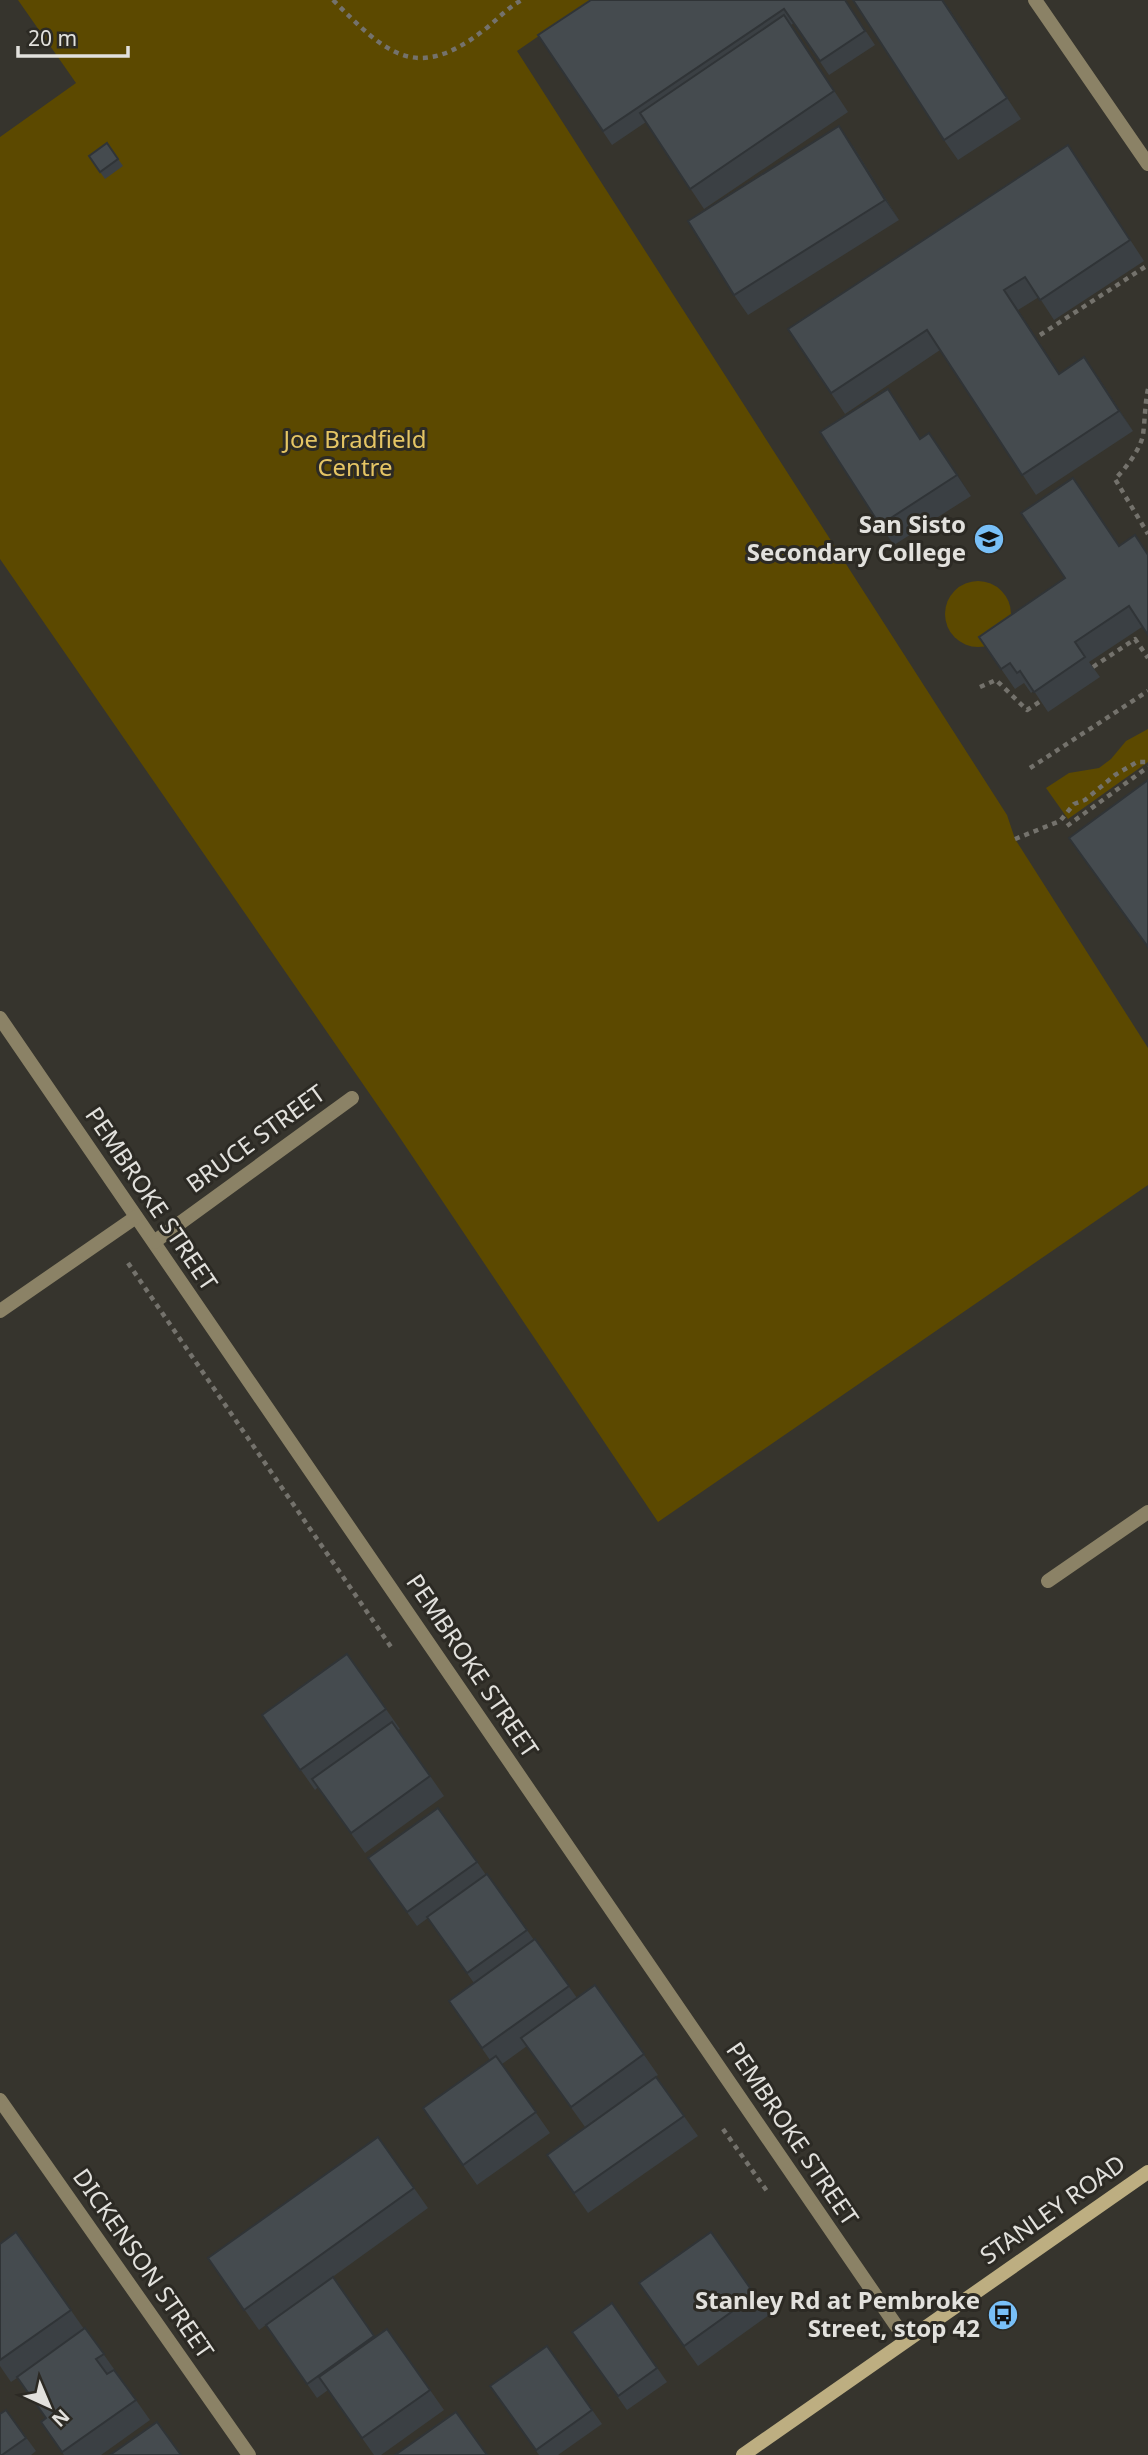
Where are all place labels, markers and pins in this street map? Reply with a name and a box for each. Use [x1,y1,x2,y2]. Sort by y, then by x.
place label: San Sisto Secondary College [747,507,966,568]
school or university icon: San Sisto Secondary College [972,522,1006,556]
place label: Stanley Rd at Pembroke Street, stop 42 [695,2283,980,2344]
bus stop icon: Stanley Rd at Pembroke Street, stop 42 [986,2298,1020,2332]

